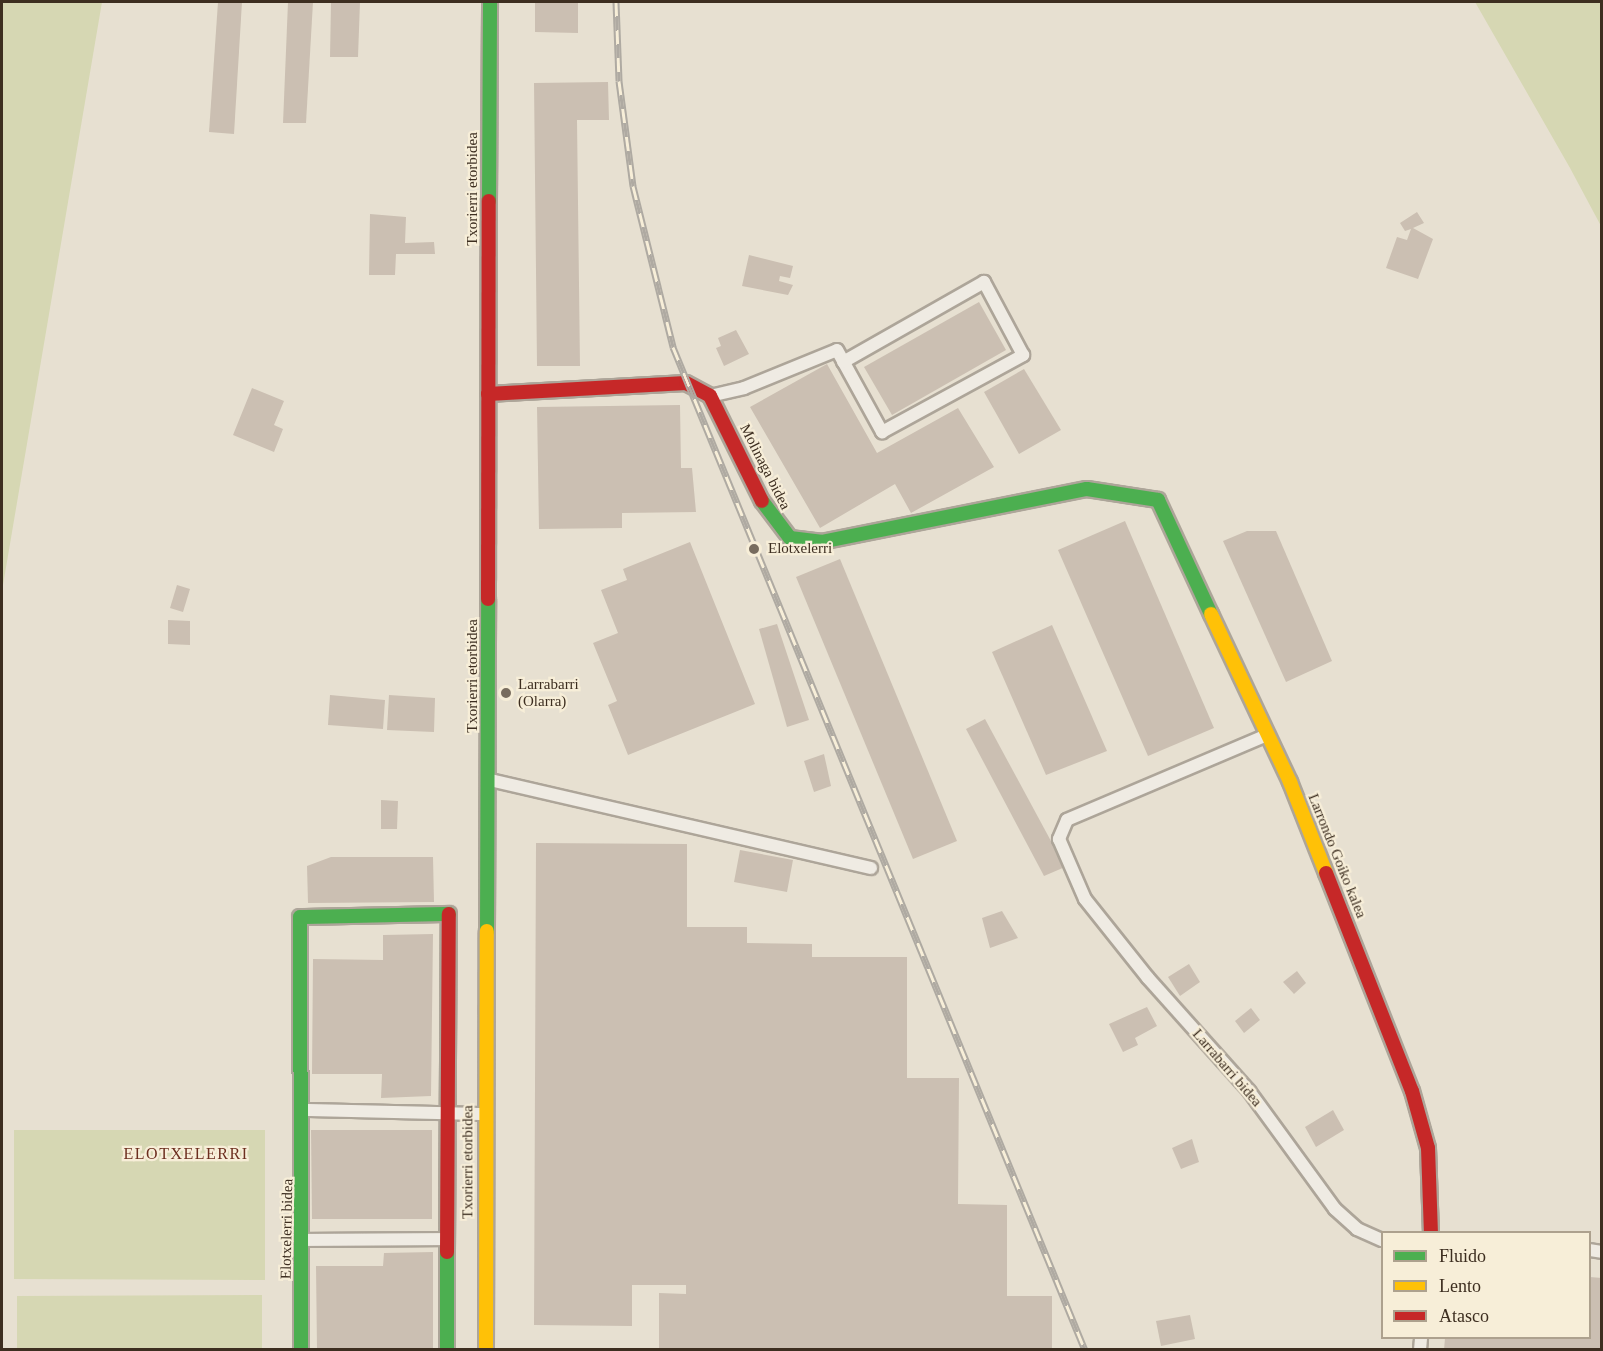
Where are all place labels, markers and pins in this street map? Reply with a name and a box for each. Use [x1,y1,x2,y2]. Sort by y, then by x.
marker: Elotxelerri [745,540,763,558]
place label: Elotxelerri [768,540,832,558]
place label: Larrabarri (Olarra) [518,675,579,710]
marker: Larrabarri (Olarra) [499,686,513,700]

